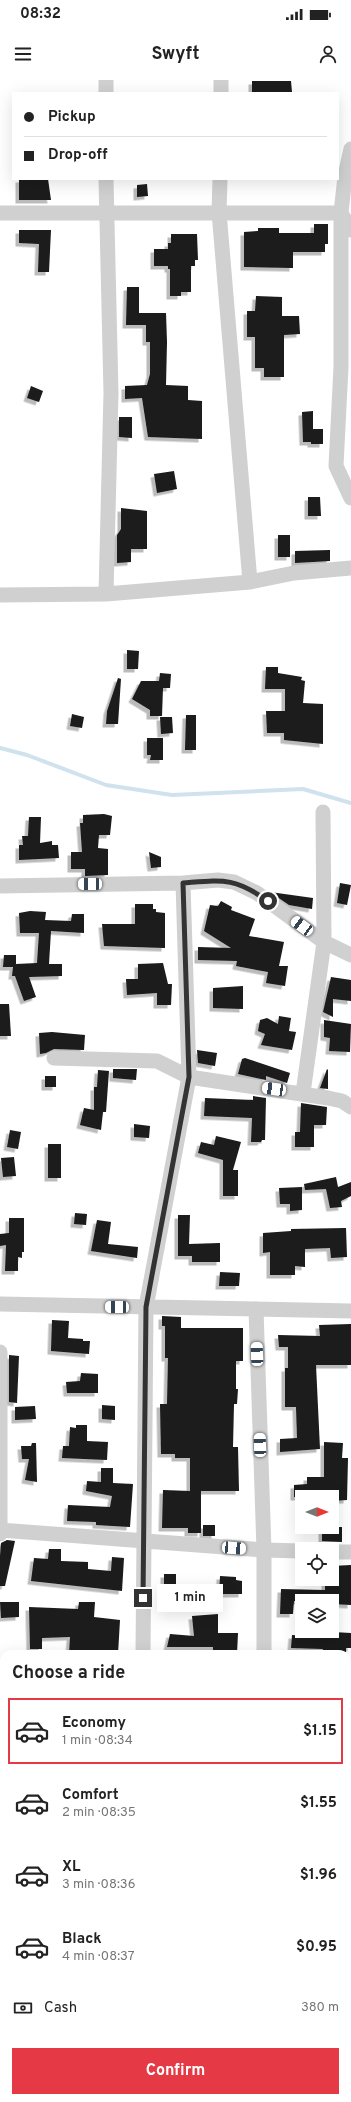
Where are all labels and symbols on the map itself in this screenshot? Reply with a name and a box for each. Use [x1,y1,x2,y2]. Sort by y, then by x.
car [78,878,102,890]
route start [259,892,277,910]
car [289,914,315,938]
car [261,1081,287,1097]
car [105,1301,129,1313]
car [251,1342,263,1366]
car [254,1433,266,1457]
north arrow [295,1490,339,1534]
car [222,1541,246,1555]
callout: 1 min [157,1584,223,1612]
route end [134,1589,152,1607]

